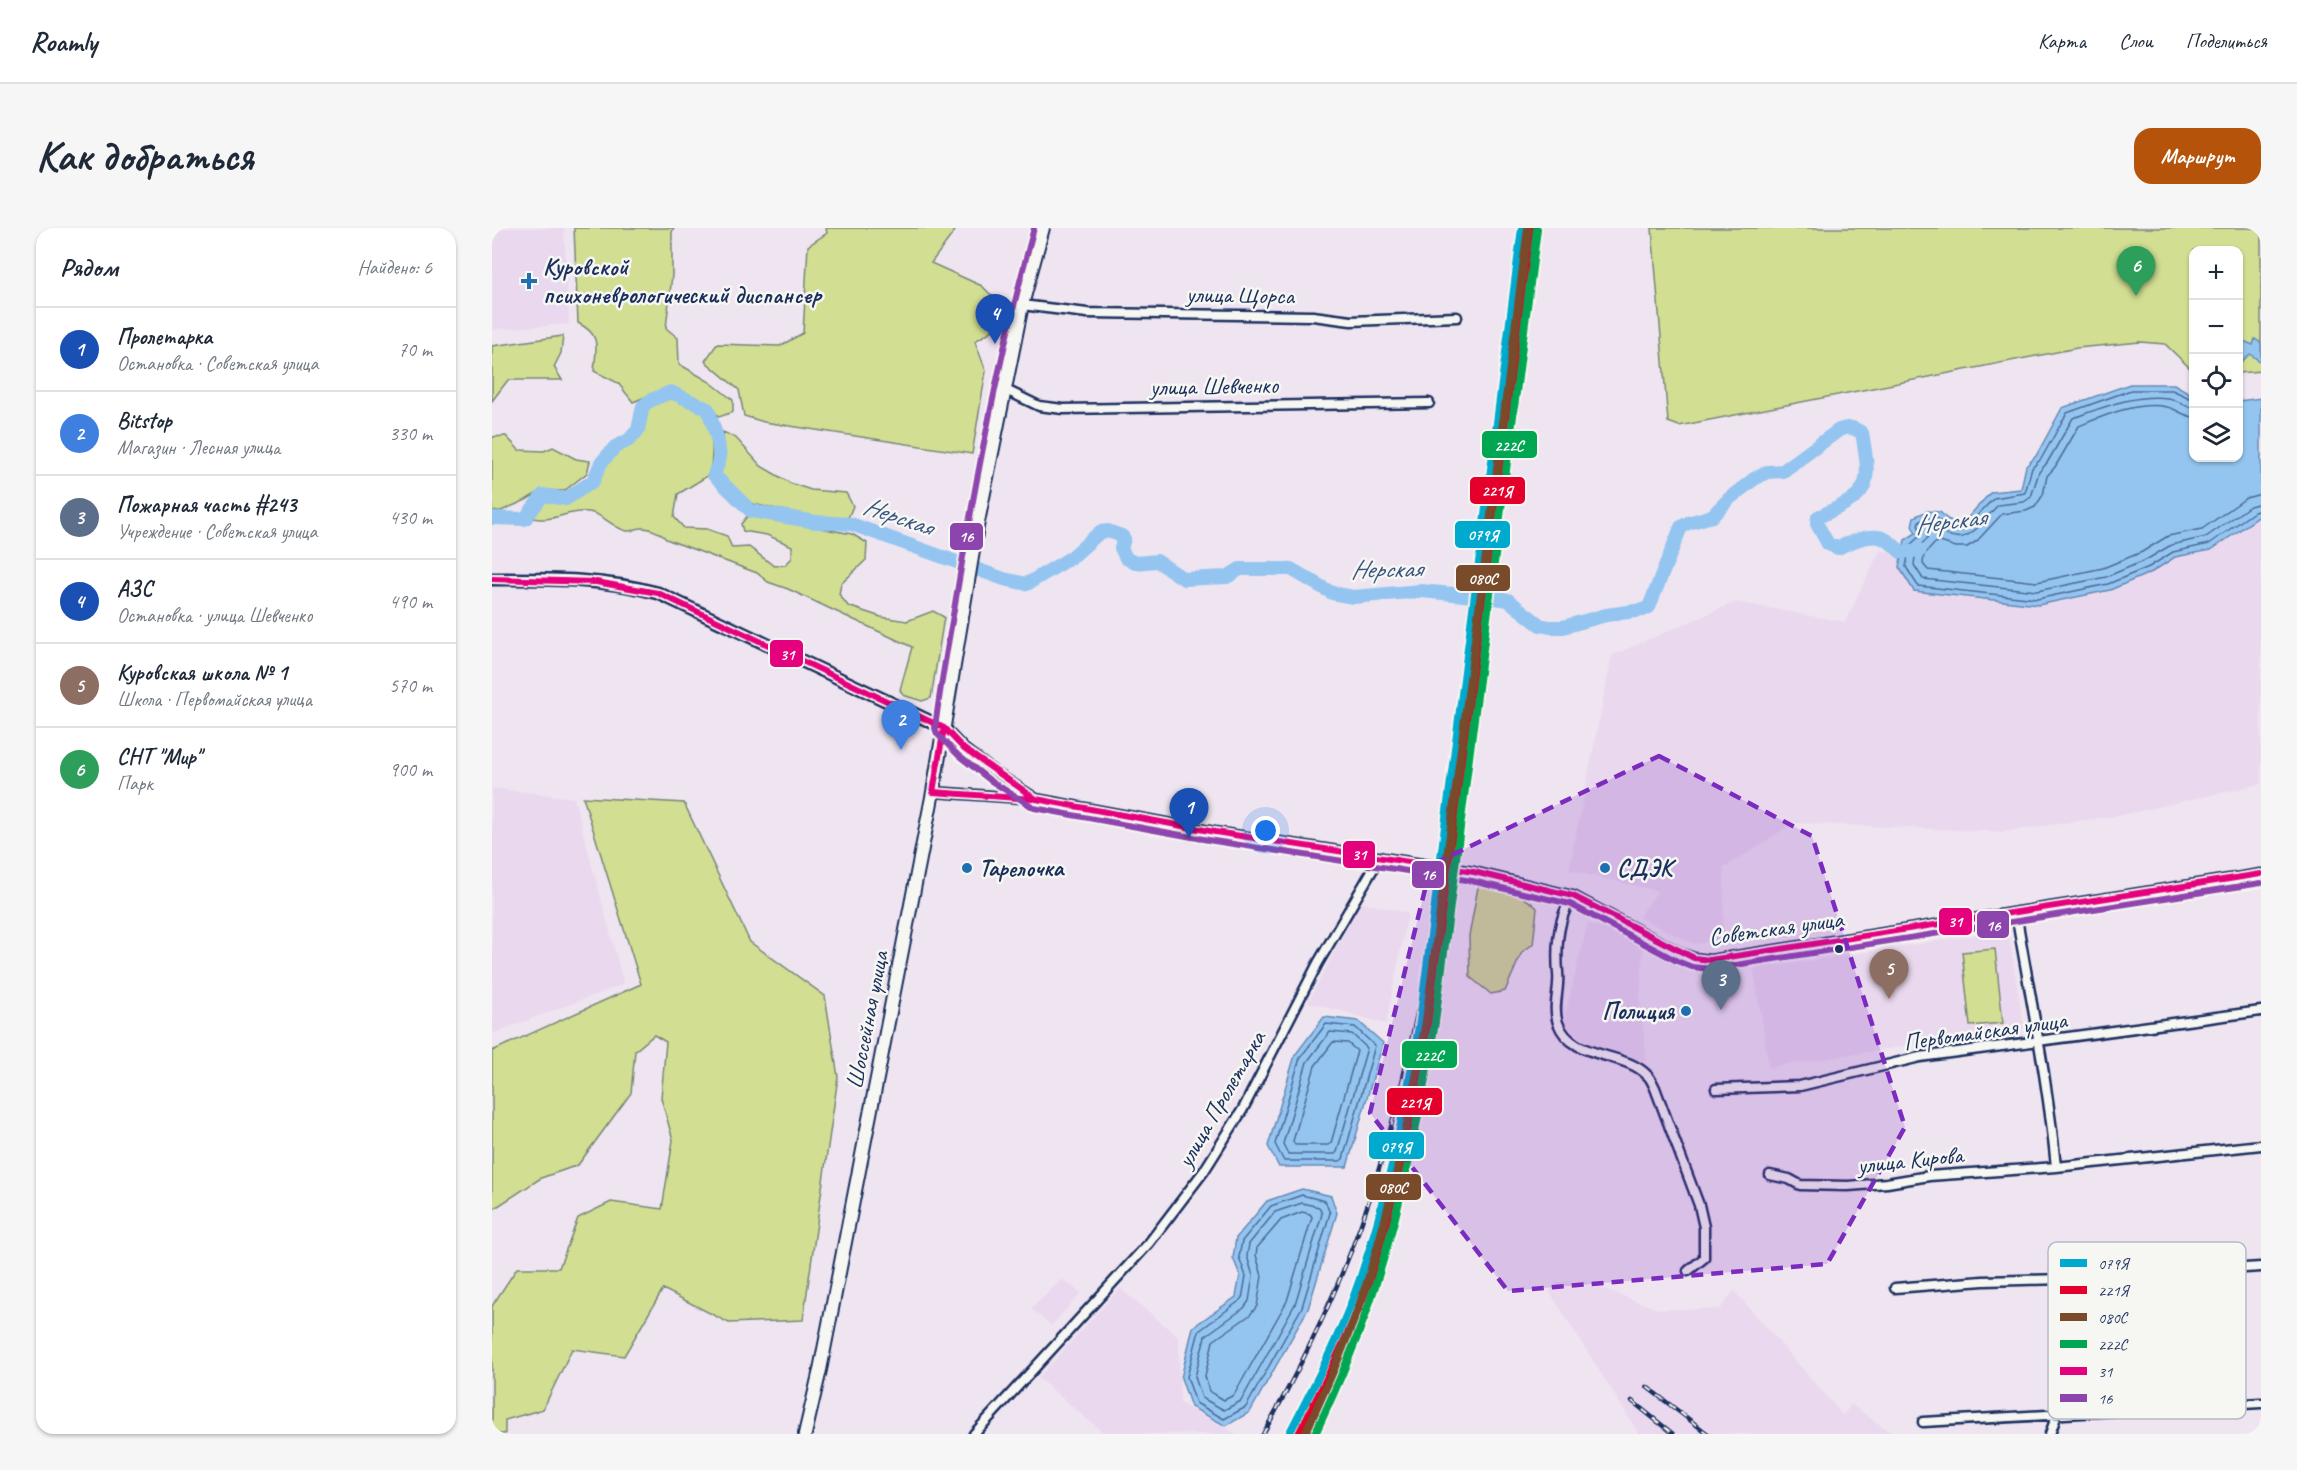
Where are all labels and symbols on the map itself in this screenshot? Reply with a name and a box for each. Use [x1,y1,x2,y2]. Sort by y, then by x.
pin: 6 [2116,247,2156,296]
place label: Куровской психоневрологический диспансер [543,252,823,310]
marker: Куровской психоневрологический диспансер [520,272,538,290]
street label: улица Щорса [1184,279,1296,311]
pin: 4 [976,294,1014,344]
street label: улица Шевченко [1148,370,1280,402]
line badge: 222С [1481,430,1538,459]
text: 222С [1494,436,1526,456]
line badge: 221Я [1469,476,1526,505]
text: 221Я [1481,481,1515,501]
water label: Нерская [859,489,941,544]
water label: Нерская [1913,500,1991,542]
line badge: 079Я [1454,520,1511,549]
line badge: 16 [949,522,984,551]
text: 079Я [1468,525,1501,545]
text: 16 [959,527,975,547]
water label: Нерская [1350,552,1426,586]
line badge: 080С [1455,564,1511,592]
text: 080С [1468,569,1500,589]
line badge: 31 [769,639,804,668]
text: 31 [780,645,796,665]
pin: 2 [882,700,920,750]
pin: 1 [1170,788,1208,838]
your location [1251,816,1280,845]
line badge: 31 [1342,840,1376,869]
text: 31 [1352,845,1368,865]
place label: Тарелочка [979,853,1065,883]
place label: СДЭК [1617,853,1677,883]
line badge: 16 [1411,860,1445,889]
marker: Тарелочка [960,861,974,875]
marker: СДЭК [1598,861,1612,875]
text: 16 [1421,865,1437,885]
street label: Советская улица [1707,904,1847,952]
line badge: 31 [1938,907,1973,936]
line badge: 16 [1976,910,2010,939]
text: 31 [1948,912,1964,932]
text: 16 [1986,916,2002,936]
unlabelled marker [1833,943,1845,955]
street label: Шоссейная улица [839,947,895,1091]
pin: 5 [1870,950,1908,999]
pin: 3 [1702,960,1740,1010]
place label: Полиция [1602,996,1675,1026]
marker: Полиция [1679,1004,1693,1018]
street label: Первомайская улица [1901,1005,2070,1057]
street label: улица Пролетарка [1169,1024,1273,1174]
line badge: 222С [1401,1040,1458,1069]
text: 222С [1414,1046,1446,1066]
line badge: 221Я [1386,1087,1443,1116]
text: 221Я [1399,1093,1433,1113]
line badge: 079Я [1368,1131,1425,1160]
text: 079Я [1381,1137,1414,1157]
street label: улица Кирова [1854,1139,1966,1181]
line badge: 080С [1365,1173,1422,1201]
text: 080С [1378,1178,1410,1198]
legend [2048,1242,2246,1419]
text: 079Я [2098,1254,2131,1274]
text: 221Я [2098,1281,2131,1301]
text: 080С [2098,1308,2129,1328]
text: 222С [2098,1335,2129,1355]
text: 31 [2098,1362,2113,1382]
text: 16 [2098,1389,2113,1409]

